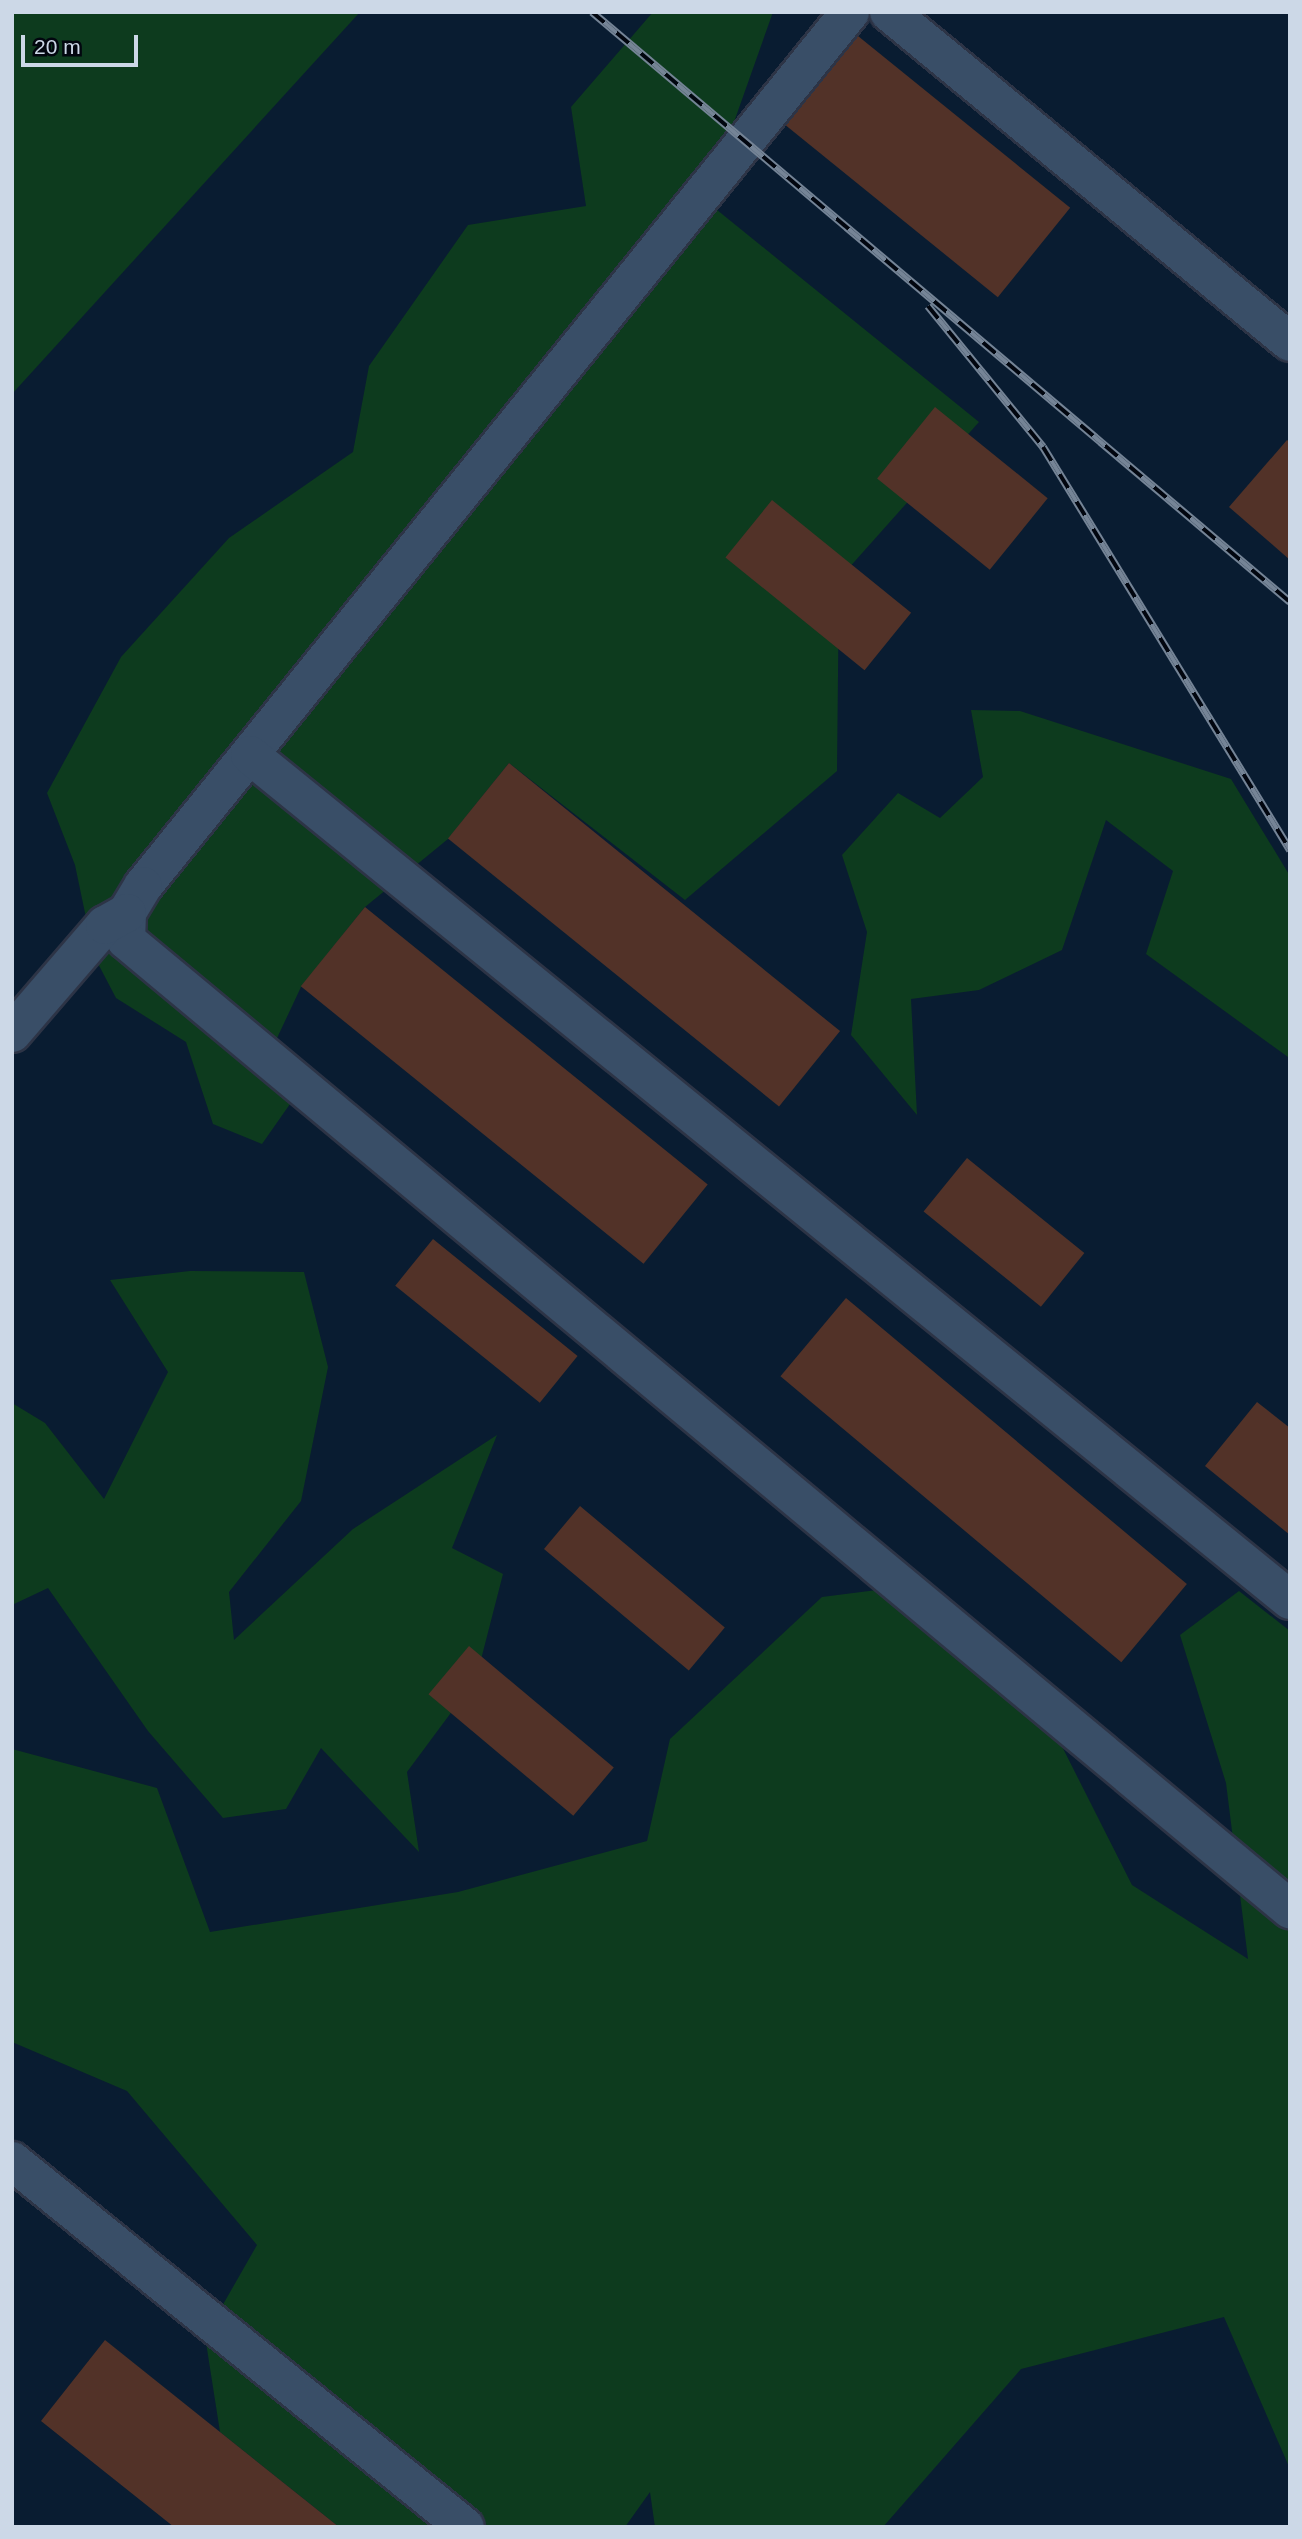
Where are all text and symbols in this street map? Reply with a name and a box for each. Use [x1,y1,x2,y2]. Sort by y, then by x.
scale bar [24,21,142,65]
text: 20 m [34,35,81,58]

